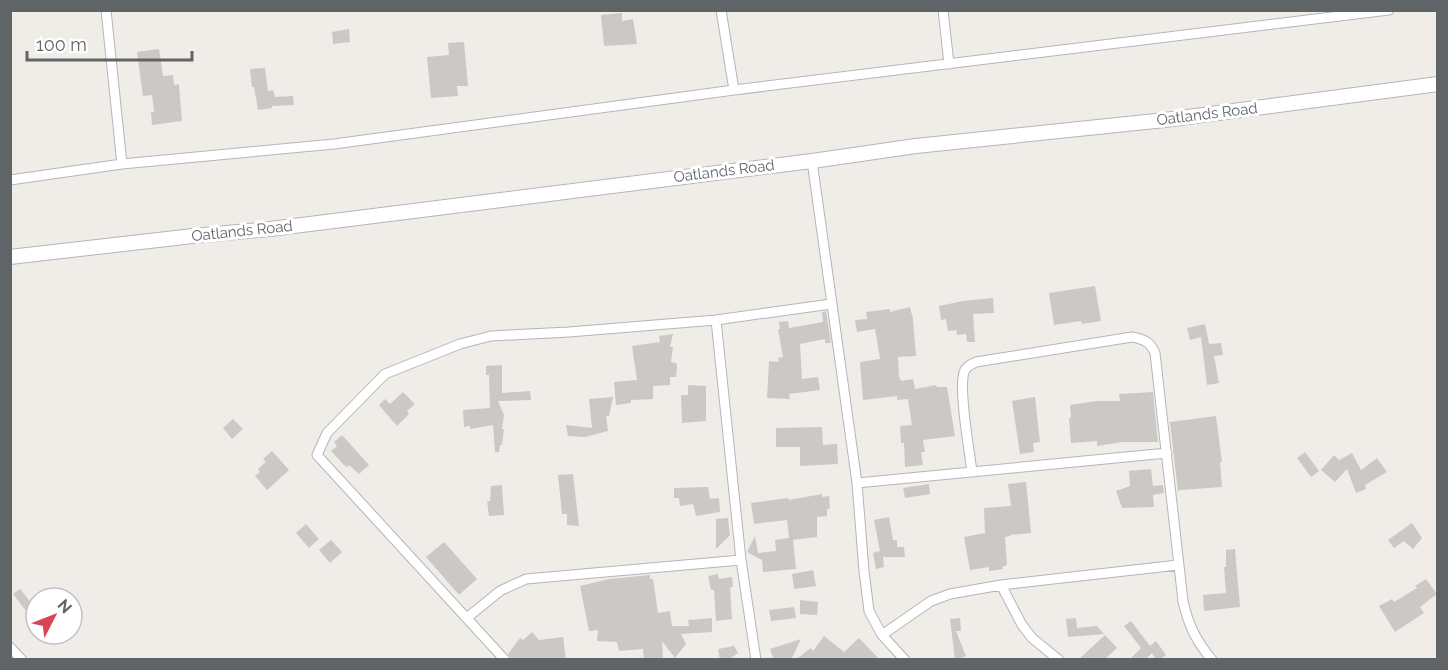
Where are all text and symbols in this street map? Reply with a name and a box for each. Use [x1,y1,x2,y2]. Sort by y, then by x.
scale bar [27,24,192,62]
text: 100 m [36,34,87,55]
street label: Oatlands Road [1155,99,1259,129]
street label: Oatlands Road [672,156,776,186]
street label: Oatlands Road [190,217,294,245]
north arrow [24,586,84,646]
text: N [54,595,76,617]

